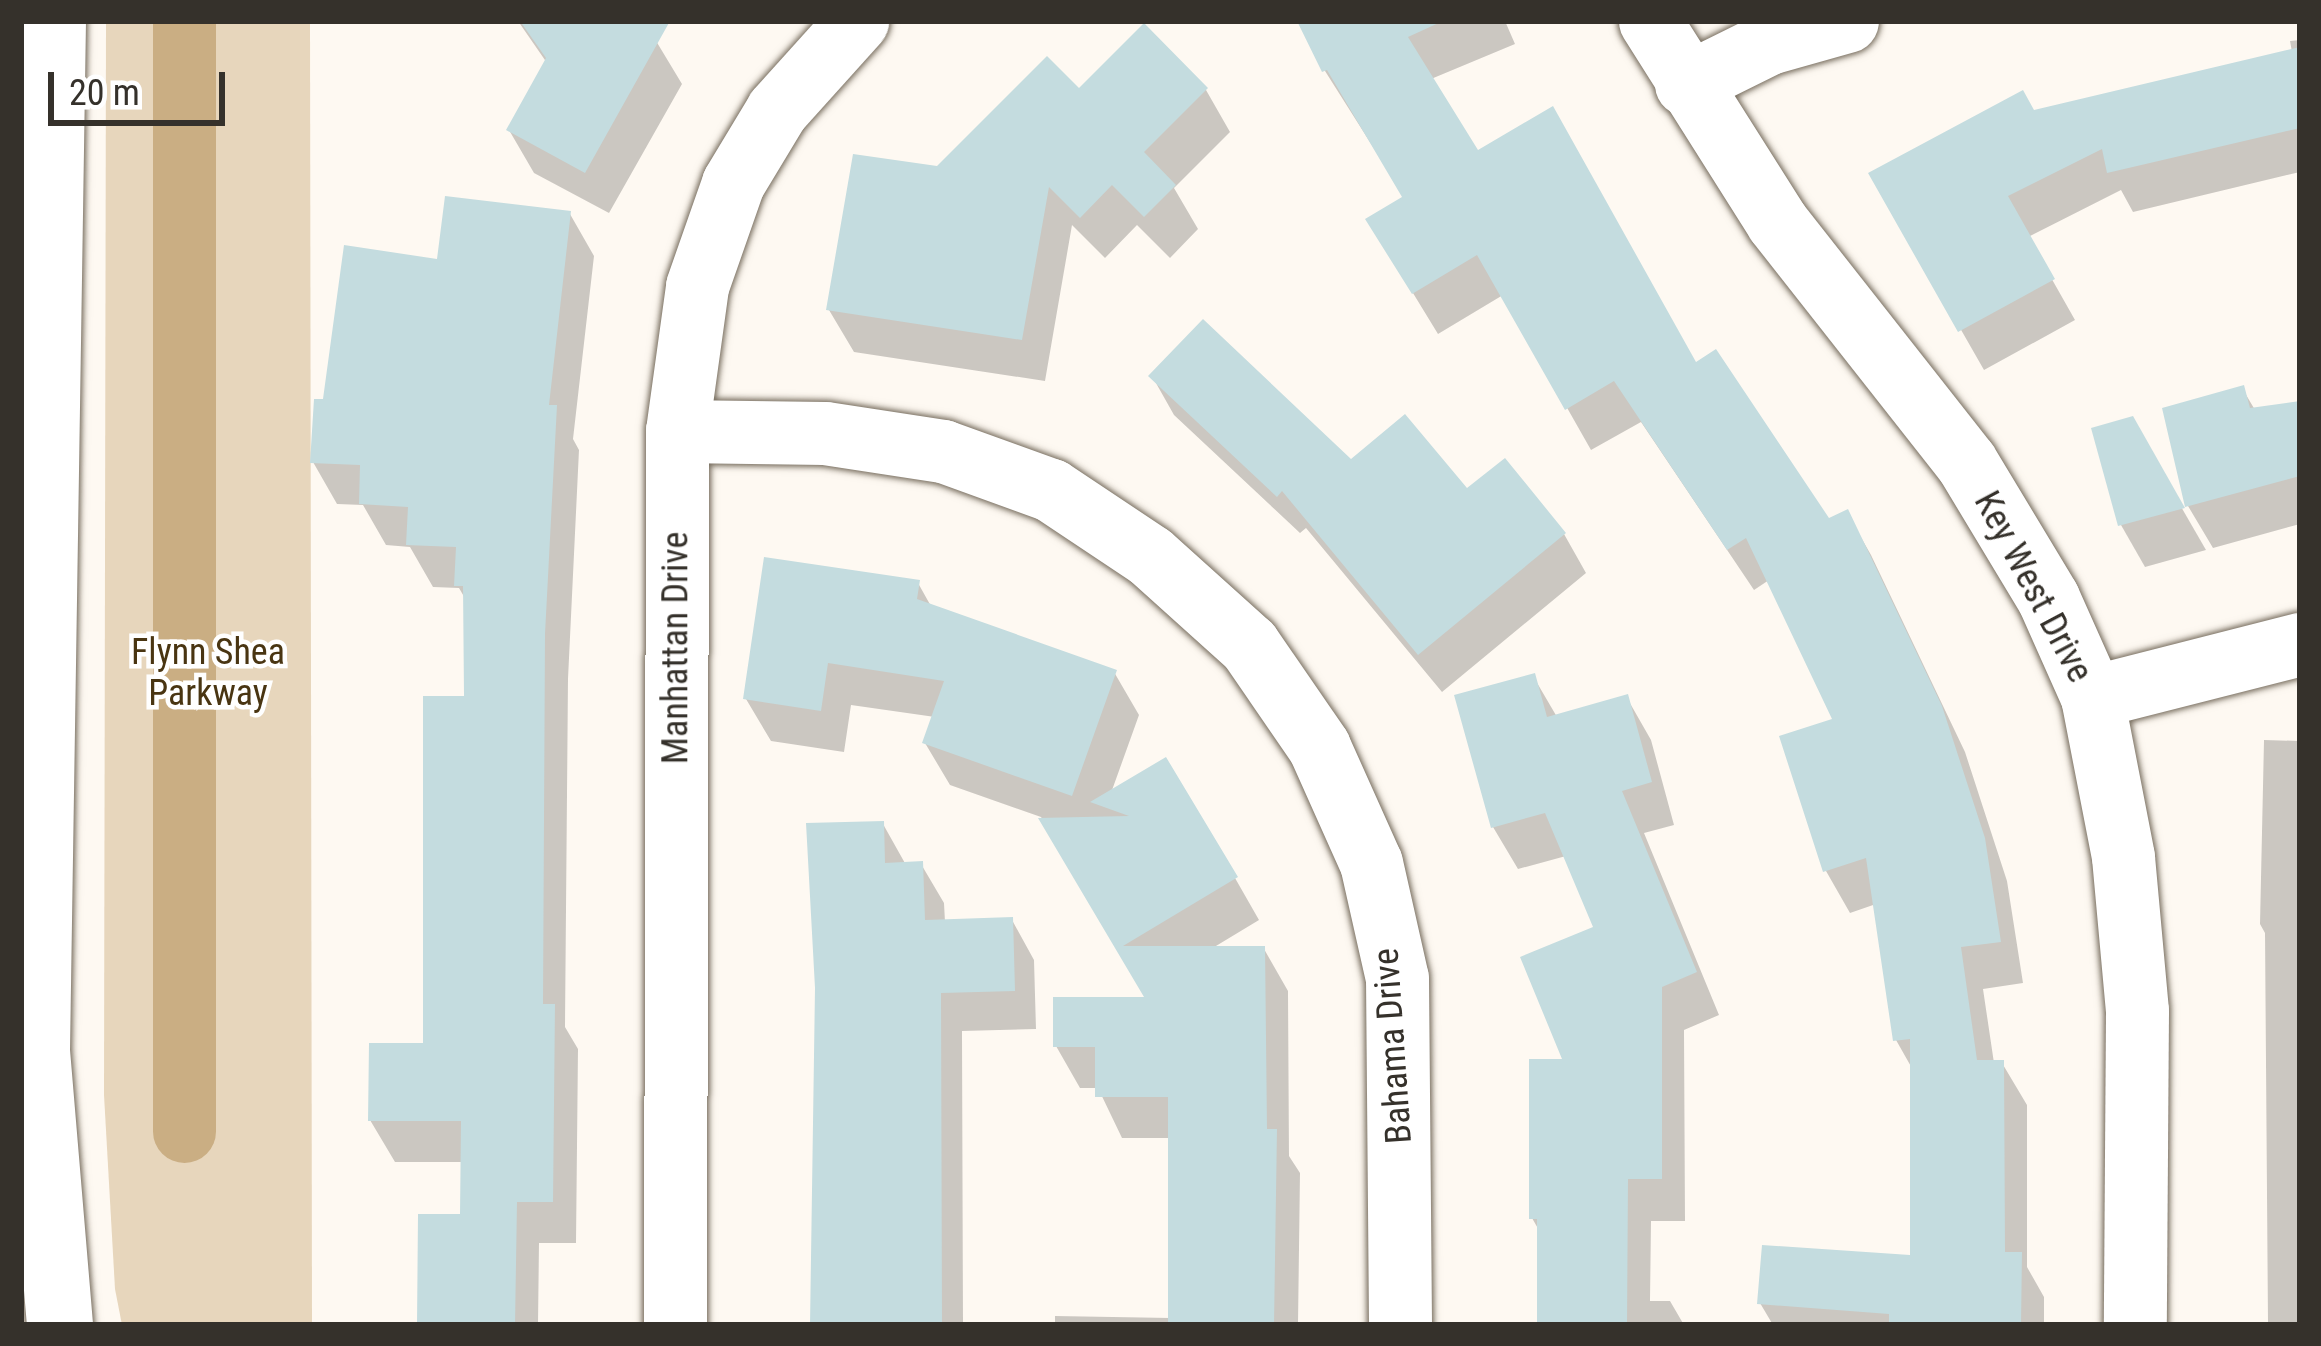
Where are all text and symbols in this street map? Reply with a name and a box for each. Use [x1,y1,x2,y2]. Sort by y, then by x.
scale bar [54,48,231,122]
text: 20 m [69,72,140,114]
street label: Key West Drive [1965,484,2101,690]
street label: Manhattan Drive [654,532,698,764]
park label: Flynn Shea Parkway [131,630,285,715]
street label: Bahama Drive [1365,947,1421,1145]

